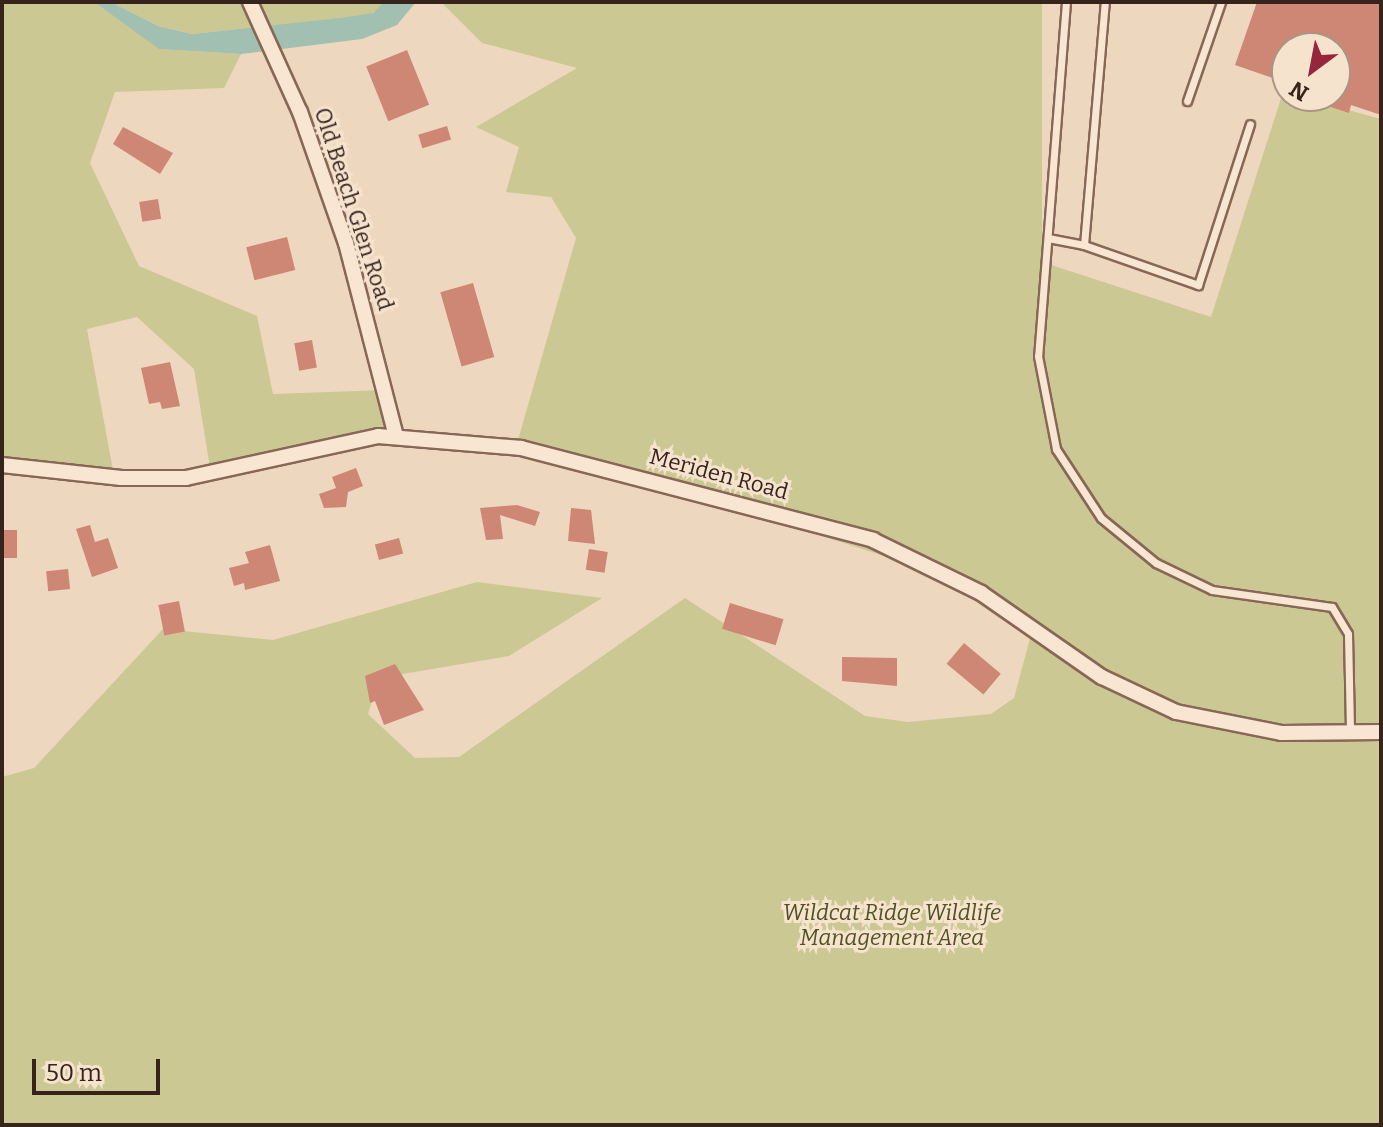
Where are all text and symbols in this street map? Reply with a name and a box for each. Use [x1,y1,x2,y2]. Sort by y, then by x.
north arrow [1271,32,1351,112]
text: N [1285,75,1313,107]
street label: Old Beach Glen Road [309,104,399,314]
street label: Meriden Road [647,443,791,505]
park label: Wildcat Ridge Wildlife Management Area [783,899,1001,950]
scale bar [36,1043,164,1093]
text: 50 m [46,1059,102,1087]

